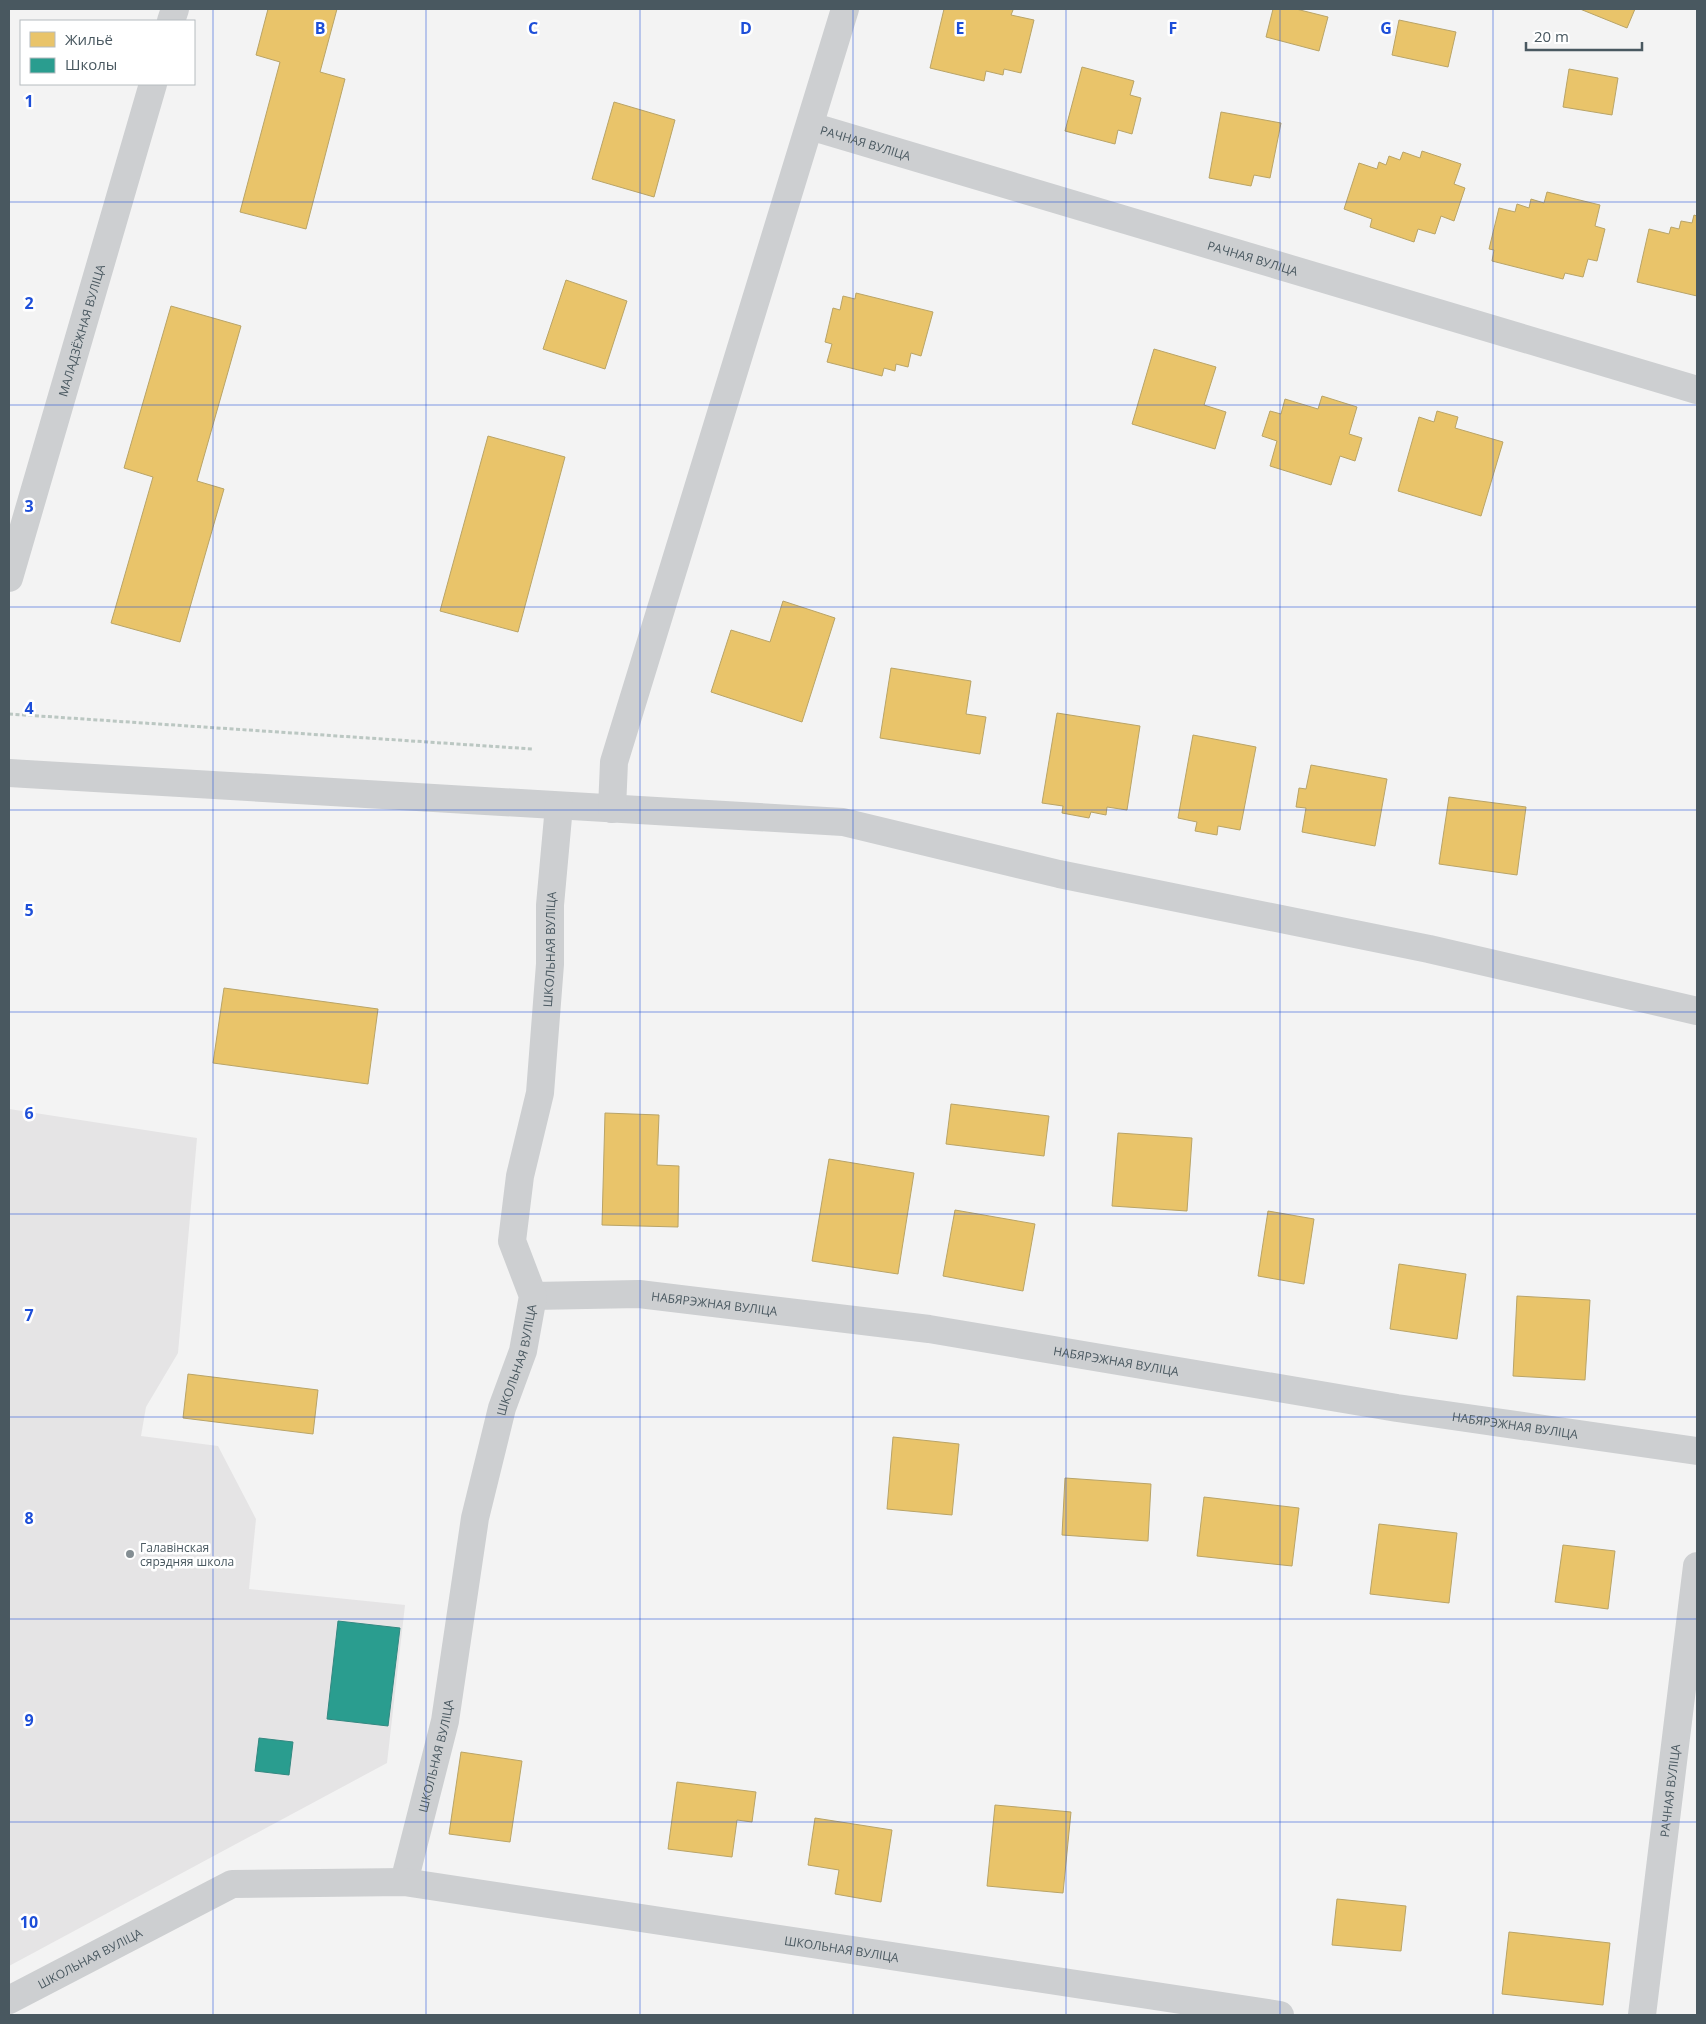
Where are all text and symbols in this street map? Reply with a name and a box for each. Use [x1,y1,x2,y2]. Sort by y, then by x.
text: B [315,17,325,39]
text: C [528,17,538,39]
text: D [740,17,752,39]
text: E [956,17,965,39]
text: F [1169,17,1177,39]
text: G [1380,17,1392,39]
legend [20,20,195,85]
scale bar [1526,20,1642,52]
text: 20 m [1534,26,1569,46]
text: Жильё [65,29,113,49]
text: Школы [65,54,117,74]
text: 1 [24,90,34,112]
street label: РАЧНАЯ ВУЛІЦА [818,121,913,164]
street label: РАЧНАЯ ВУЛІЦА [1205,236,1301,279]
street label: МАЛАДЗЁЖНАЯ ВУЛІЦА [54,262,109,398]
text: 2 [24,292,34,314]
text: 3 [24,495,34,517]
text: 4 [24,697,34,719]
street label: ШКОЛЬНАЯ ВУЛІЦА [538,890,560,1008]
text: 5 [24,899,34,921]
text: 6 [24,1102,34,1124]
street label: НАБЯРЭЖНАЯ ВУЛІЦА [650,1287,779,1319]
street label: ШКОЛЬНАЯ ВУЛІЦА [492,1302,540,1417]
text: 7 [24,1304,34,1326]
street label: НАБЯРЭЖНАЯ ВУЛІЦА [1052,1342,1181,1380]
street label: НАБЯРЭЖНАЯ ВУЛІЦА [1451,1408,1579,1442]
text: 8 [24,1507,34,1529]
place label: Галавінская сярэдняя школа [140,1539,234,1570]
marker: Галавінская сярэдняя школа [124,1548,136,1560]
street label: ШКОЛЬНАЯ ВУЛІЦА [414,1698,457,1814]
text: 9 [24,1709,34,1731]
street label: РАЧНАЯ ВУЛІЦА [1655,1743,1684,1838]
text: 10 [20,1911,38,1933]
street label: ШКОЛЬНАЯ ВУЛІЦА [34,1924,145,1992]
street label: ШКОЛЬНАЯ ВУЛІЦА [783,1931,900,1966]

